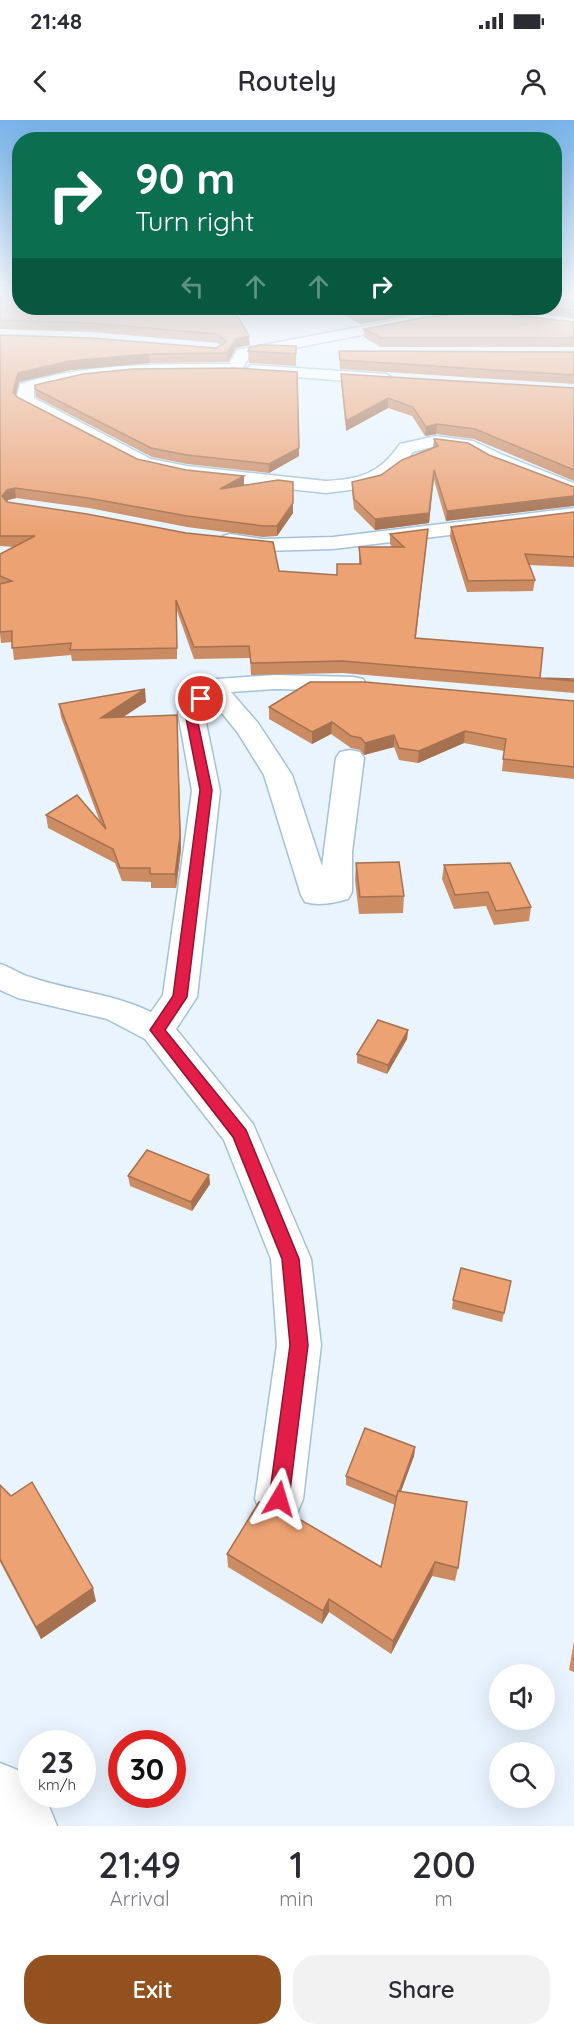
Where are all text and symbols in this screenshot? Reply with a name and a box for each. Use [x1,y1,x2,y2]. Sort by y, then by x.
text: 21:48 [30,7,82,35]
text: Routely [238,64,336,98]
icon: back [24,65,57,98]
icon: person [517,65,550,98]
text: 90 m [135,152,235,205]
icon: right [36,156,114,234]
text: Turn right [135,204,254,238]
icon: left [176,270,209,303]
icon: ahead [239,270,272,303]
icon: ahead [302,270,335,303]
icon: right [365,270,398,303]
pin [175,673,226,724]
icon: arrive [184,682,217,715]
position arrow [247,1467,311,1531]
map controls [489,1664,555,1808]
button: sound [489,1664,555,1730]
speed limit sign: 30 [108,1730,186,1808]
button: search [489,1742,555,1808]
text: 23 [40,1743,74,1781]
text: km/h [38,1775,76,1794]
text: 21:49 [98,1842,181,1887]
text: 1 [290,1842,303,1887]
text: 200 [412,1842,476,1887]
text: Arrival [110,1886,170,1911]
text: min [279,1886,313,1911]
text: m [435,1886,453,1911]
button: Exit [24,1955,281,2024]
button: Share [293,1955,550,2024]

